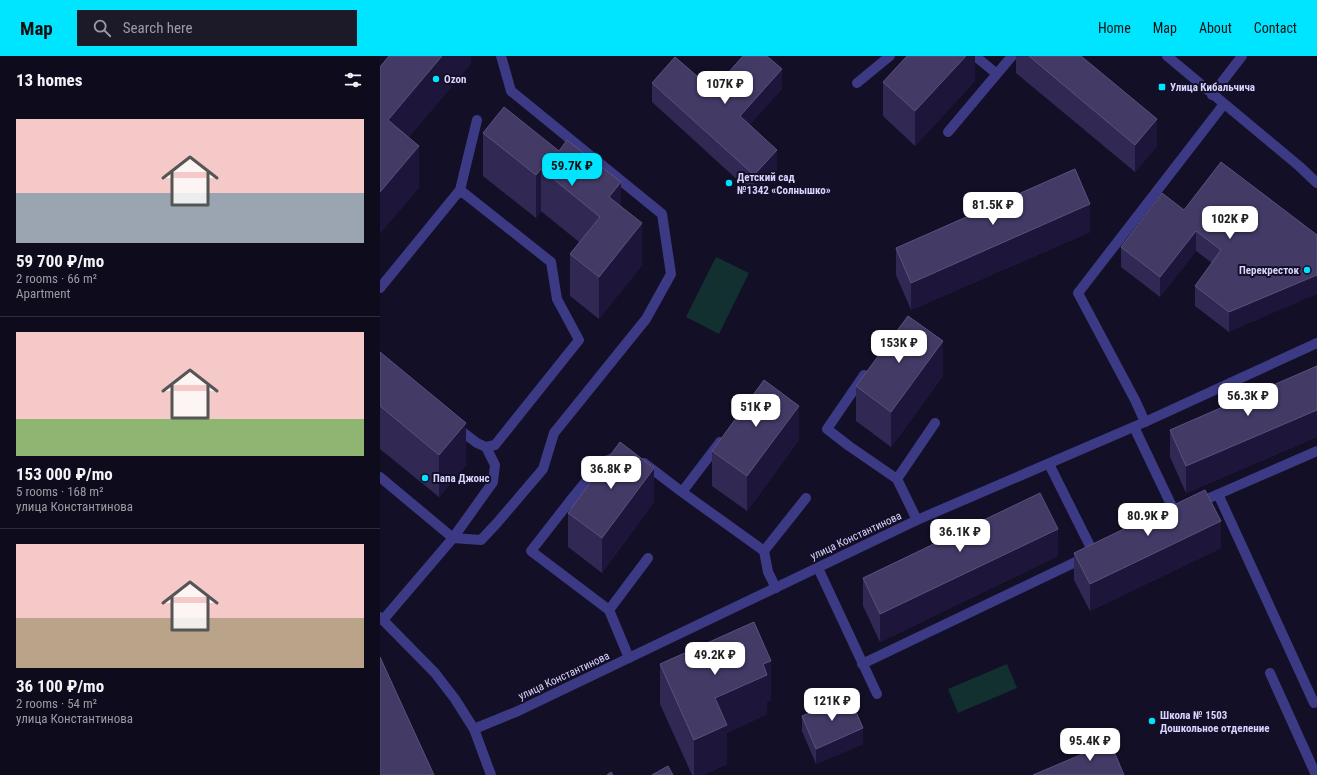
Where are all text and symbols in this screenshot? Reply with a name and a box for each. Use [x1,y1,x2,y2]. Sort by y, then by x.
search box [77,10,357,46]
text: Map [20,17,53,40]
icon: search [91,17,113,39]
text: Search here [123,19,193,37]
text: Home [1098,20,1131,36]
text: Map [1153,20,1177,36]
text: About [1199,20,1232,36]
text: Contact [1254,20,1297,36]
icon: filters [342,69,364,91]
text: 13 homes [16,70,82,90]
pin: 107K ₽ [692,71,758,105]
place label: Ozon [444,73,466,86]
marker: Ozon [431,74,441,84]
text: 107K ₽ [706,76,744,91]
place label: Улица Кибальчича [1170,81,1255,94]
marker: Улица Кибальчича [1157,82,1167,92]
icon: home [154,145,226,217]
pin: 59.7K ₽ [535,153,609,187]
text: 59.7K ₽ [551,158,593,173]
place label: Детский сад №1342 «Солнышко» [737,171,831,197]
marker: Детский сад №1342 «Солнышко» [724,178,734,188]
pin: 81.5K ₽ [956,192,1030,226]
text: 81.5K ₽ [972,197,1014,212]
pin: 102K ₽ [1197,206,1263,240]
text: 102K ₽ [1211,211,1249,226]
text: 59 700 ₽/mo [16,251,104,271]
place label: Перекресток [1239,264,1299,277]
marker: Перекресток [1302,265,1312,275]
text: 2 rooms · 66 m² [16,271,97,286]
text: Apartment [16,286,70,301]
pin: 153K ₽ [866,330,932,364]
text: 153K ₽ [880,335,918,350]
icon: home [154,358,226,430]
pin: 56.3K ₽ [1211,383,1285,417]
text: 56.3K ₽ [1227,388,1269,403]
pin: 51K ₽ [728,394,784,428]
text: 51K ₽ [740,399,772,414]
pin: 36.8K ₽ [574,456,648,490]
text: 36.8K ₽ [590,461,632,476]
text: 153 000 ₽/mo [16,464,113,484]
place label: Папа Джонс [433,472,489,485]
marker: Папа Джонс [420,473,430,483]
text: 5 rooms · 168 m² [16,484,103,499]
text: улица Константинова [16,499,133,514]
pin: 80.9K ₽ [1111,503,1185,537]
text: 80.9K ₽ [1127,508,1169,523]
street label: улица Константинова [808,509,904,563]
pin: 36.1K ₽ [923,519,997,553]
text: 36.1K ₽ [939,524,981,539]
icon: home [154,570,226,642]
pin: 49.2K ₽ [678,642,752,676]
text: 49.2K ₽ [694,647,736,662]
street label: улица Константинова [516,649,612,703]
text: 36 100 ₽/mo [16,676,104,696]
pin: 121K ₽ [799,688,865,722]
text: 121K ₽ [813,693,851,708]
text: 2 rooms · 54 m² [16,696,97,711]
place label: Школа № 1503 Дошкольное отделение [1160,709,1269,735]
text: улица Константинова [16,711,133,726]
marker: Школа № 1503 Дошкольное отделение [1147,716,1157,726]
pin: 95.4K ₽ [1053,728,1127,762]
text: 95.4K ₽ [1069,733,1111,748]

